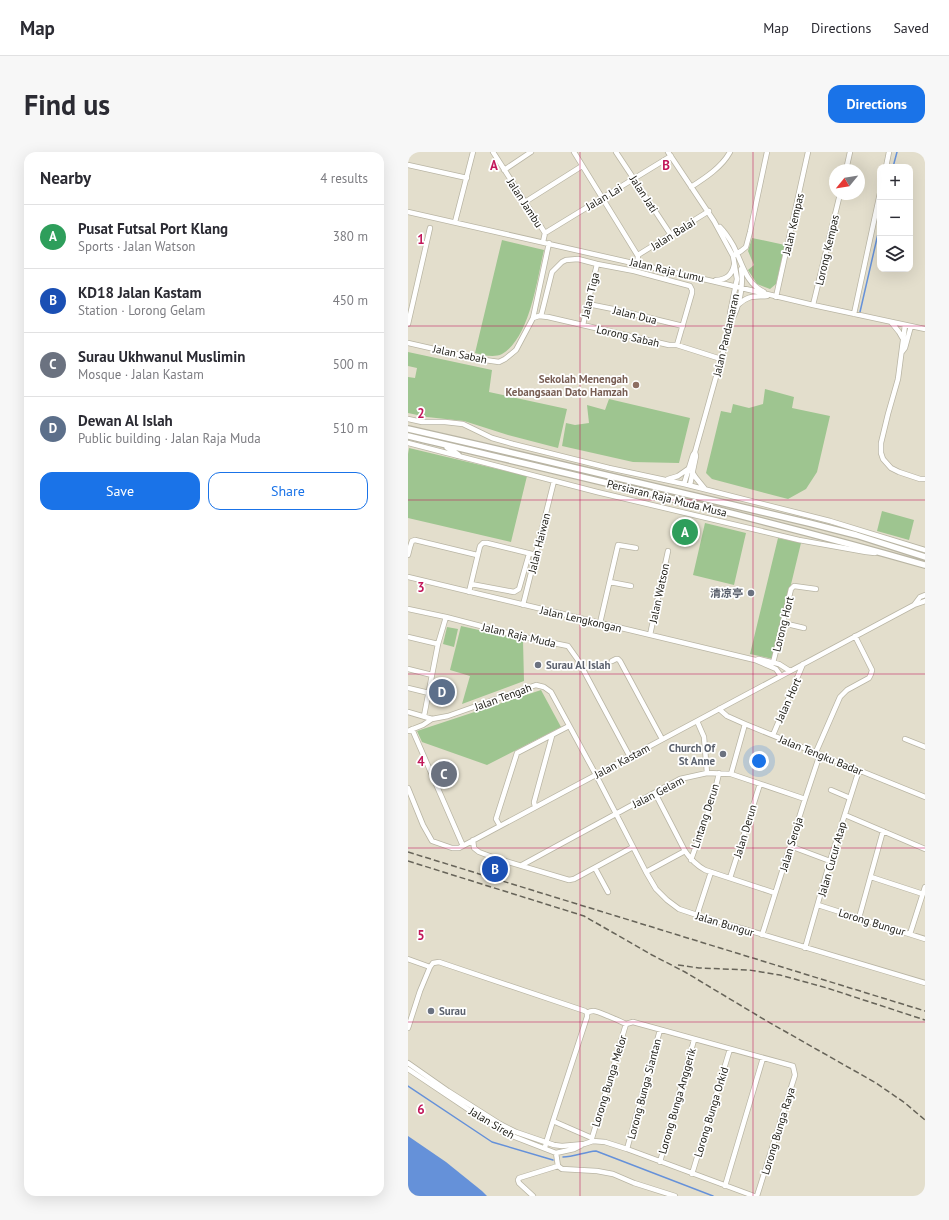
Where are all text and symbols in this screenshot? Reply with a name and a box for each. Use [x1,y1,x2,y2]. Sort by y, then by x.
text: Map [20,16,55,40]
text: Map [763,19,789,37]
text: Directions [811,19,871,37]
text: Saved [893,19,929,37]
button: Directions [828,85,925,123]
text: Find us [24,86,110,123]
text: A [490,157,498,174]
text: B [662,157,670,174]
north arrow [829,164,865,200]
map controls [877,164,913,272]
button: + [877,164,913,200]
text: Nearby [40,167,91,189]
text: 4 results [320,170,368,187]
street label: Jalan Jati [626,172,661,215]
street label: Jalan Jambu [503,175,546,230]
street label: Jalan Lai [582,181,625,214]
street label: Jalan Kempas [779,191,807,257]
button: − [877,200,913,236]
street label: Lorong Kempas [812,213,842,287]
street label: Jalan Balai [647,215,698,254]
text: Pusat Futsal Port Klang [78,219,228,238]
text: A [49,228,57,245]
text: 380 m [333,228,368,245]
text: 1 [417,231,425,248]
button: layers [877,236,913,272]
text: Sports · Jalan Watson [78,238,195,255]
street label: Jalan Raja Lumu [628,254,706,285]
street label: Jalan Tiga [578,271,602,320]
text: KD18 Jalan Kastam [78,283,202,302]
text: B [49,292,57,309]
text: 450 m [333,292,368,309]
street label: Jalan Pandamaran [709,292,742,379]
text: Station · Lorong Gelam [78,302,205,319]
street label: Jalan Dua [611,303,658,327]
street label: Lorong Sabah [595,322,661,350]
street label: Jalan Sabah [431,341,488,367]
text: Surau Ukhwanul Muslimin [78,347,245,366]
text: C [49,356,57,373]
text: 500 m [333,356,368,373]
text: Mosque · Jalan Kastam [78,366,204,383]
place label: Sekolah Menengah Kebangsaan Dato Hamzah [506,372,628,399]
marker: Sekolah Menengah Kebangsaan Dato Hamzah [631,380,641,390]
text: 2 [417,405,425,422]
text: Dewan Al Islah [78,411,173,430]
text: D [49,420,57,437]
text: 510 m [333,420,368,437]
text: Public building · Jalan Raja Muda [78,430,261,447]
button: Save [40,472,200,510]
button: Share [208,472,368,510]
street label: Persiaran Raja Muda Musa [606,476,728,520]
street label: Jalan Haiwan [525,511,553,576]
pin: A [672,517,698,547]
street label: Jalan Watson [646,562,672,625]
text: 3 [417,579,425,596]
place label: 清凉亭 [710,586,743,600]
marker: 清凉亭 [746,588,756,598]
street label: Lorong Hort [769,595,797,653]
street label: Jalan Lengkongan [538,603,623,635]
street label: Jalan Raja Muda [480,619,557,650]
place label: Surau Al Islah [546,658,610,672]
marker: Surau Al Islah [533,660,543,670]
street label: Jalan Hort [772,675,804,725]
pin: D [429,677,455,707]
street label: Jalan Tengah [472,680,533,714]
street label: Jalan Tengku Badar [776,731,865,778]
street label: Jalan Kastam [591,740,652,782]
place label: Church Of St Anne [669,741,716,768]
marker: Church Of St Anne [718,749,728,759]
your location [749,751,769,771]
text: 4 [417,753,425,770]
pin: C [431,759,457,789]
street label: Jalan Gelam [629,773,686,811]
street label: Lintang Derun [688,782,722,850]
street label: Jalan Derun [730,803,760,860]
street label: Jalan Seroja [776,815,806,874]
street label: Jalan Cucur Atap [814,820,849,899]
pin: B [482,854,508,884]
street label: Lorong Bungur [837,905,907,939]
street label: Jalan Bungur [693,908,756,940]
text: 5 [417,927,425,944]
place label: Surau [439,1004,466,1018]
marker: Surau [426,1006,436,1016]
street label: Lorong Bunga Melor [588,1033,630,1129]
street label: Lorong Bunga Siantan [624,1037,664,1141]
street label: Lorong Bunga Anggerik [655,1046,699,1156]
street label: Lorong Bunga Orkid [691,1065,731,1159]
street label: Lorong Bunga Raya [758,1086,798,1176]
text: 6 [417,1101,425,1118]
street label: Jalan Sireh [466,1104,517,1142]

